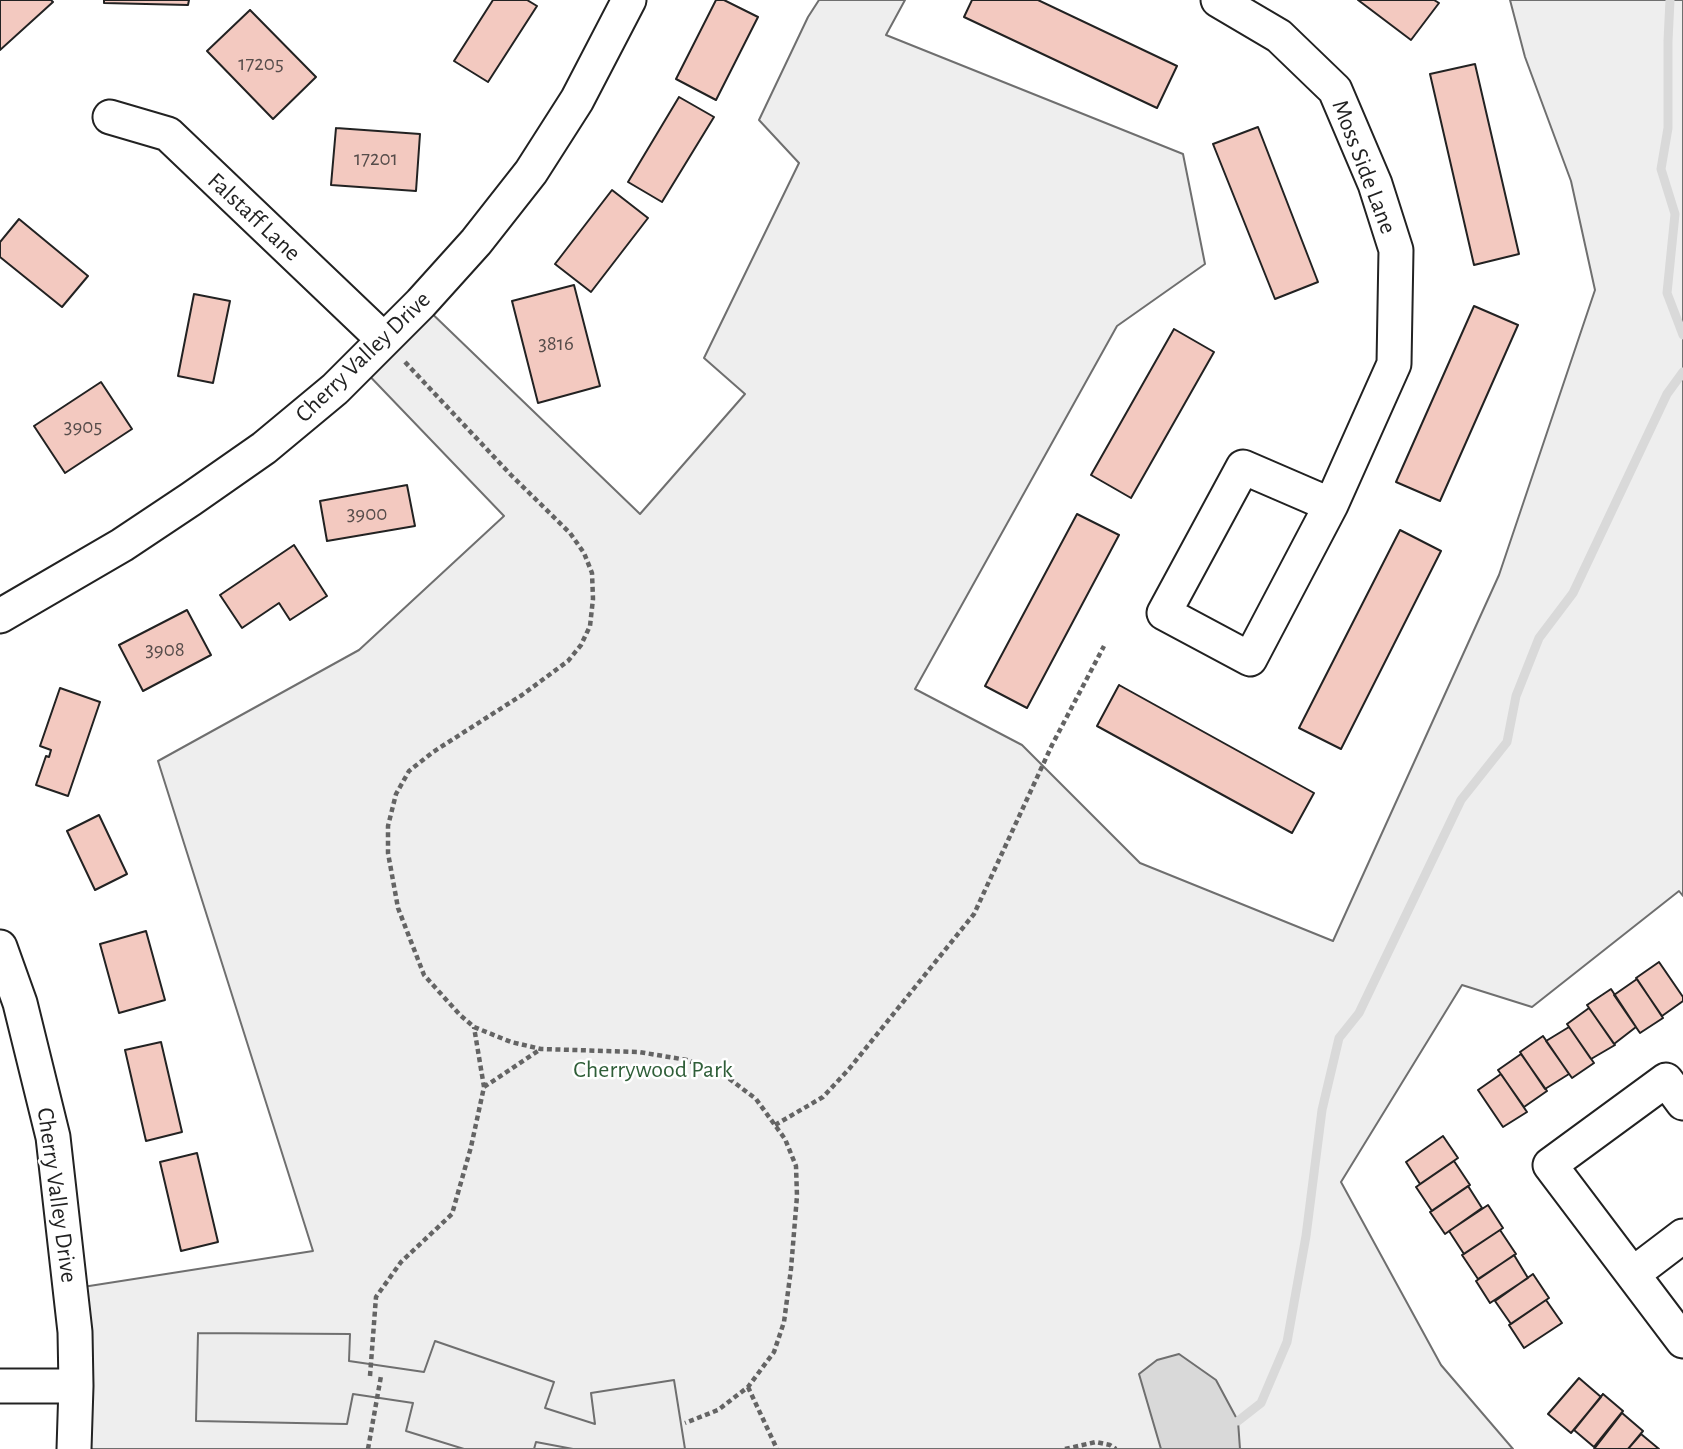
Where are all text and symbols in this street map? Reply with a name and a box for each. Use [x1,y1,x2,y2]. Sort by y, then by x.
house number: 17205 [238,51,284,77]
street label: Moss Side Lane [1325,96,1403,238]
house number: 17201 [354,146,398,172]
street label: Falstaff Lane [201,167,307,267]
street label: Cherry Valley Drive [290,285,436,429]
house number: 3816 [538,331,574,357]
house number: 3905 [64,414,102,440]
house number: 3900 [347,501,387,527]
house number: 3908 [145,637,185,663]
park label: Cherrywood Park [573,1056,733,1084]
street label: Cherry Valley Drive [30,1106,84,1284]

